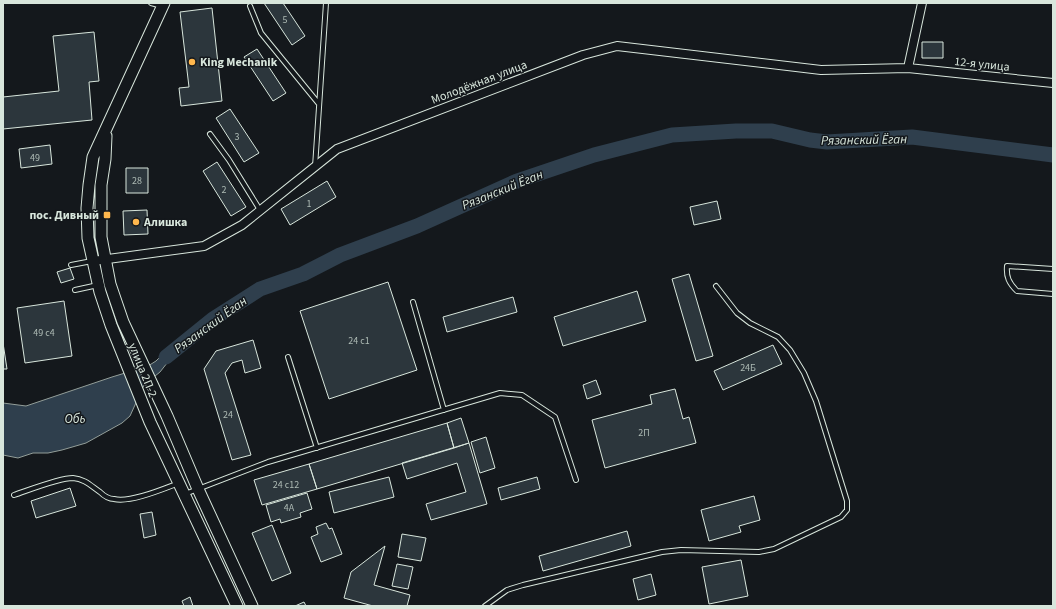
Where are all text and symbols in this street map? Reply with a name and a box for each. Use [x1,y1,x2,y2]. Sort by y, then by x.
house number: 5 [283,13,288,27]
street label: 12-я улица [953,53,1010,76]
place label: King Mechanik [200,54,278,71]
street label: Молодёжная улица [429,56,530,109]
marker: King Mechanik [187,57,197,67]
house number: 3 [235,130,240,144]
water label: Рязанский Ёган [821,130,907,150]
house number: 49 [30,151,40,165]
water label: Рязанский Ёган [459,165,546,214]
house number: 28 [132,174,142,188]
house number: 2 [222,183,227,197]
house number: 1 [307,197,312,211]
place label: пос. Дивный [29,207,99,224]
marker: пос. Дивный [102,210,112,220]
place label: Алишка [143,214,187,231]
marker: Алишка [131,217,141,227]
water label: Рязанский Ёган [170,292,251,357]
house number: 49 с4 [33,326,55,340]
house number: 24 с1 [348,334,370,348]
street label: улица 2П-2 [124,340,161,400]
house number: 24Б [740,361,756,375]
house number: 24 [223,408,233,422]
water label: Обь [65,410,85,428]
house number: 2П [638,426,650,440]
house number: 24 с12 [273,478,299,492]
house number: 4А [284,501,295,515]

